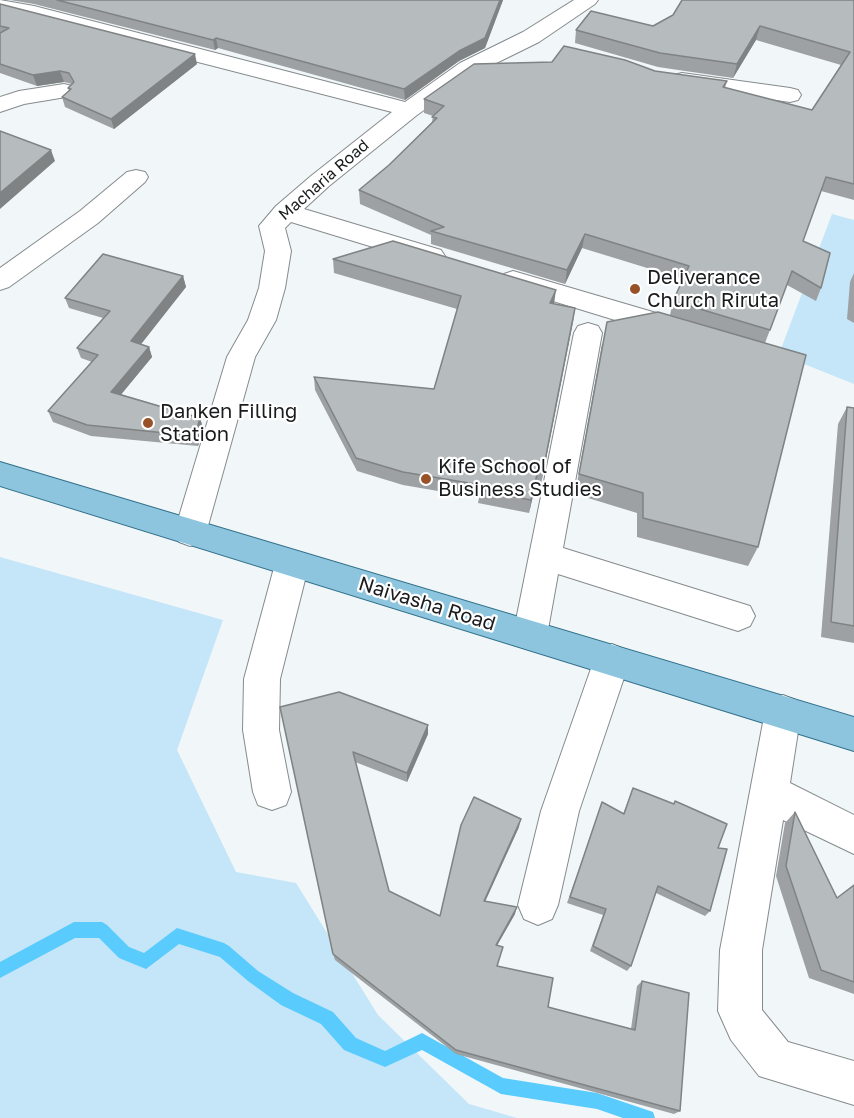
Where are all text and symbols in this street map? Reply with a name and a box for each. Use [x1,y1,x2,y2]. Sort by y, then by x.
street label: Macharia Road [275,136,373,224]
place label: Deliverance Church Riruta [647,266,779,313]
marker: Deliverance Church Riruta [628,282,642,296]
place label: Danken Filling Station [160,400,297,447]
marker: Danken Filling Station [141,416,155,430]
place label: Kife School of Business Studies [438,455,602,502]
marker: Kife School of Business Studies [419,472,433,486]
street label: Naivasha Road [356,572,498,636]

